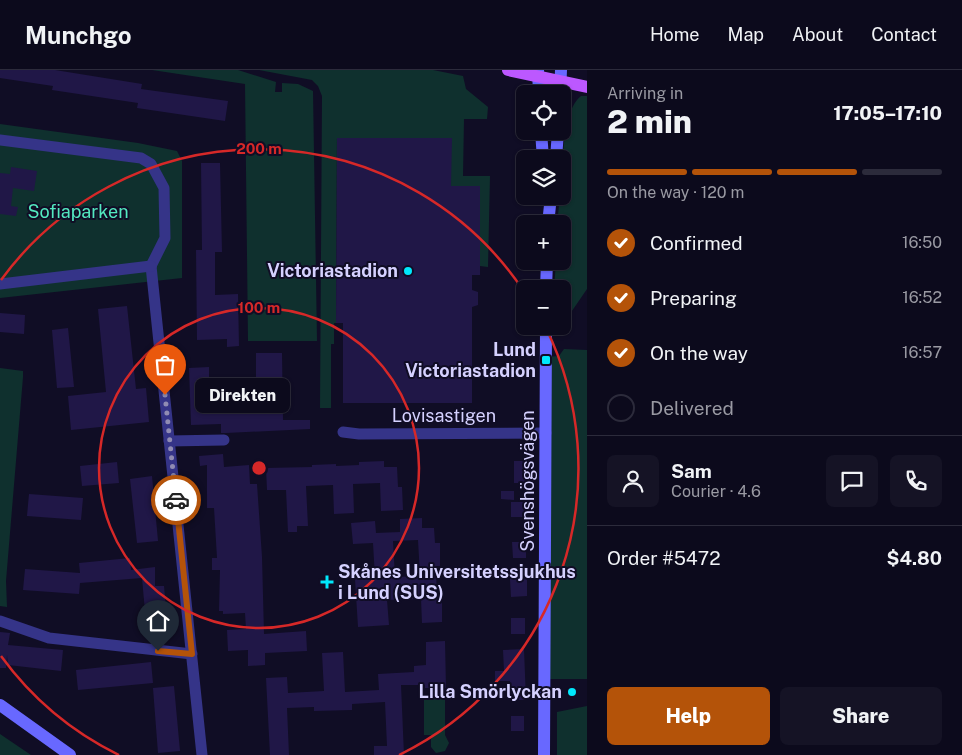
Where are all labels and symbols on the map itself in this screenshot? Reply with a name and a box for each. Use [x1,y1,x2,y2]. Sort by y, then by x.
text: 200 m [236,140,282,157]
park label: Sofiaparken [27,201,129,222]
place label: Victoriastadion [267,260,398,281]
marker: Victoriastadion [402,265,414,277]
text: 100 m [238,299,280,316]
place label: Lund Victoriastadion [405,339,536,381]
pin [144,344,186,395]
marker: Lund Victoriastadion [540,354,552,366]
callout: Direkten [195,378,290,412]
street label: Lovisastigen [392,405,496,426]
street label: Svenshögsvägen [517,410,538,552]
centre of rings [250,459,268,477]
courier [151,475,201,525]
place label: Skånes Universitetssjukhus i Lund (SUS) [338,561,576,603]
marker: Skånes Universitetssjukhus i Lund (SUS) [320,575,334,589]
pin [137,600,179,651]
place label: Lilla Smörlyckan [419,681,562,702]
marker: Lilla Smörlyckan [566,686,578,698]

